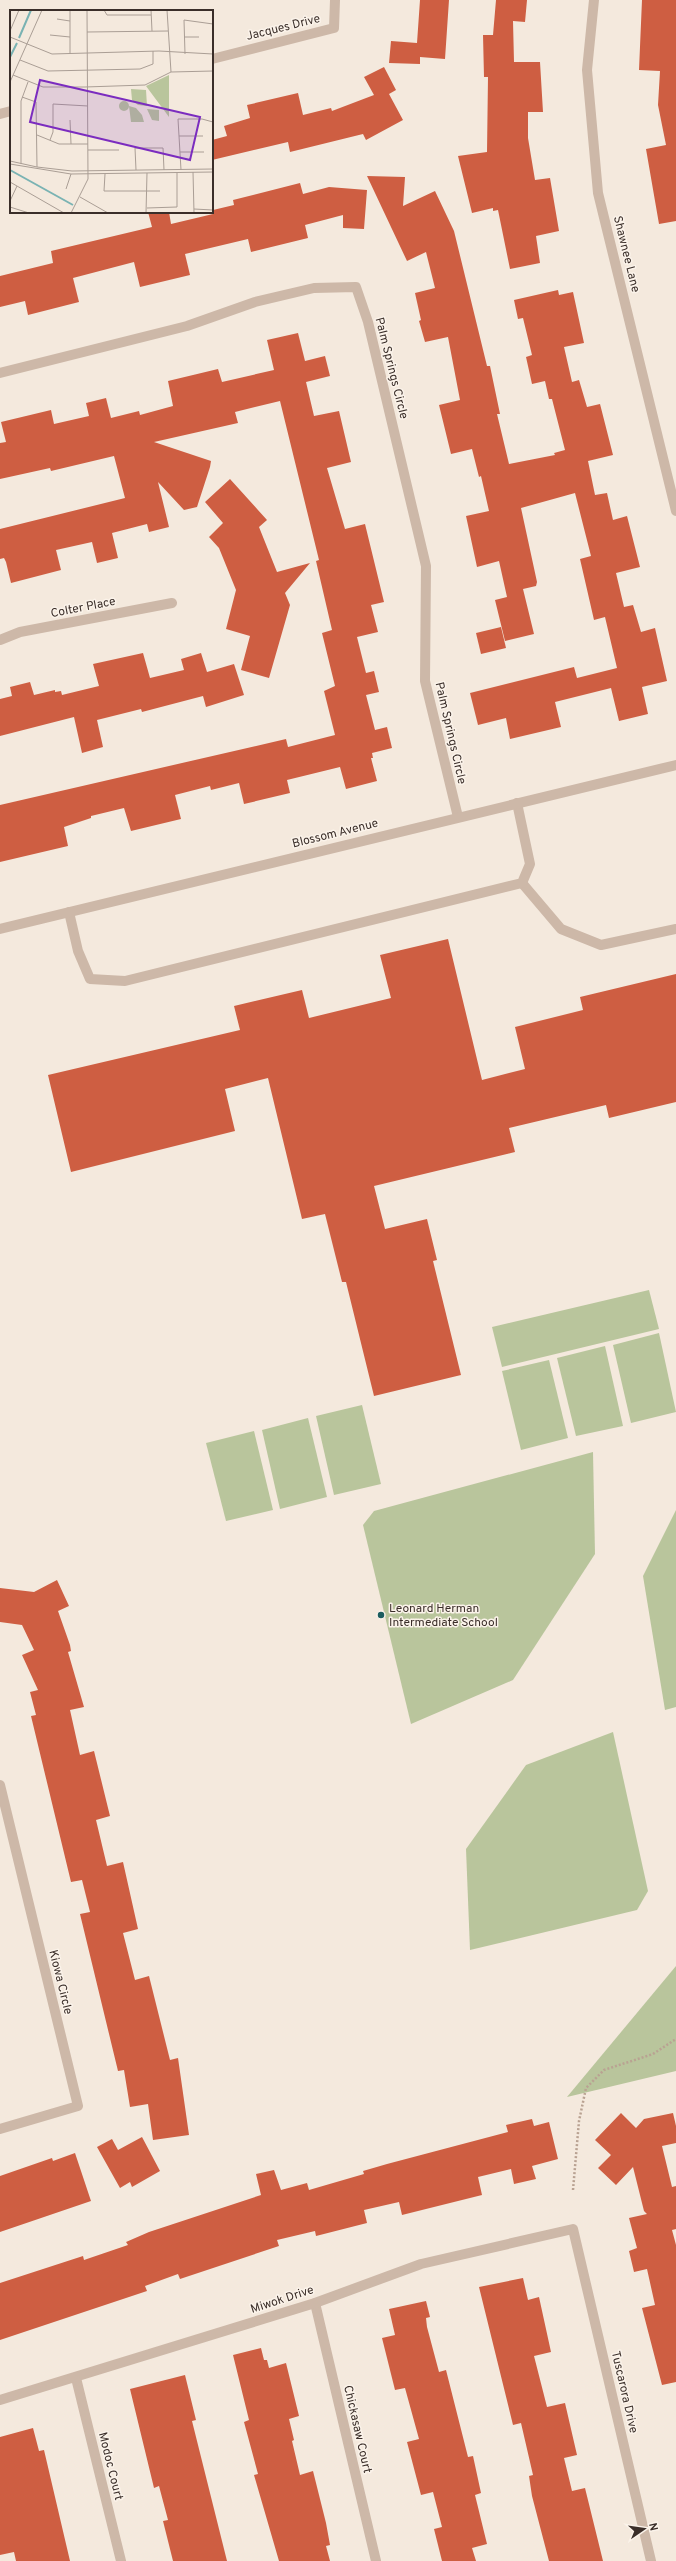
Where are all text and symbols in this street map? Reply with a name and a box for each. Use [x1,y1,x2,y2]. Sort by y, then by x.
inset map [10,10,213,213]
street label: Jacques Drive [245,11,322,45]
street label: Shawnee Lane [609,214,643,294]
street label: Palm Springs Circle [371,316,411,421]
street label: Colter Place [49,594,117,622]
street label: Palm Springs Circle [431,681,470,786]
street label: Blossom Avenue [291,816,380,852]
place label: Leonard Herman Intermediate School [389,1601,498,1631]
marker: Leonard Herman Intermediate School [376,1610,386,1620]
street label: Kiowa Circle [44,1948,76,2016]
street label: Miwok Drive [249,2282,316,2318]
street label: Tuscarora Drive [607,2349,641,2435]
street label: Chickasaw Court [339,2384,375,2475]
street label: Modoc Court [94,2430,126,2502]
north arrow [624,2509,664,2549]
text: N [645,2522,660,2532]

